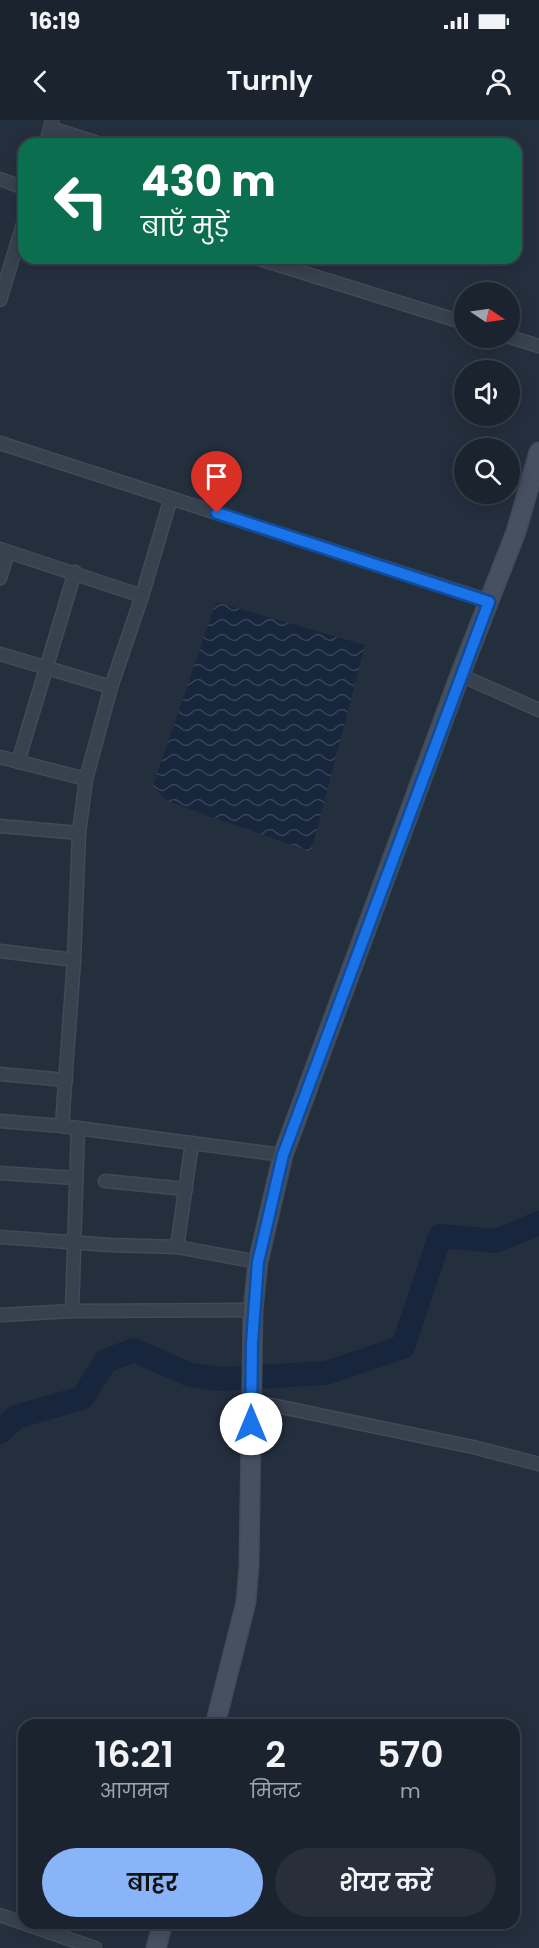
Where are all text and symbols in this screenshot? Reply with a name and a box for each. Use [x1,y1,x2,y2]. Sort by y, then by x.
text: 16:19 [30,6,80,37]
text: Turnly [226,62,313,99]
icon: back [24,65,57,98]
icon: person [482,65,515,98]
text: 430 m [141,152,276,211]
icon: left [42,162,120,240]
text: बाएँ मुड़ें [141,208,229,245]
north arrow [454,282,520,348]
map controls [454,282,520,504]
button: sound [454,360,520,426]
button: search [454,438,520,504]
pin [191,451,242,513]
icon: arrive [200,460,233,493]
position arrow [219,1392,283,1456]
text: 16:21 [95,1729,174,1780]
text: 2 [265,1729,286,1780]
text: 570 [377,1729,443,1780]
text: आगमन [100,1777,169,1805]
text: मिनट [250,1777,301,1805]
text: m [400,1777,421,1805]
button: बाहर [42,1848,263,1917]
button: शेयर करें [275,1848,496,1917]

